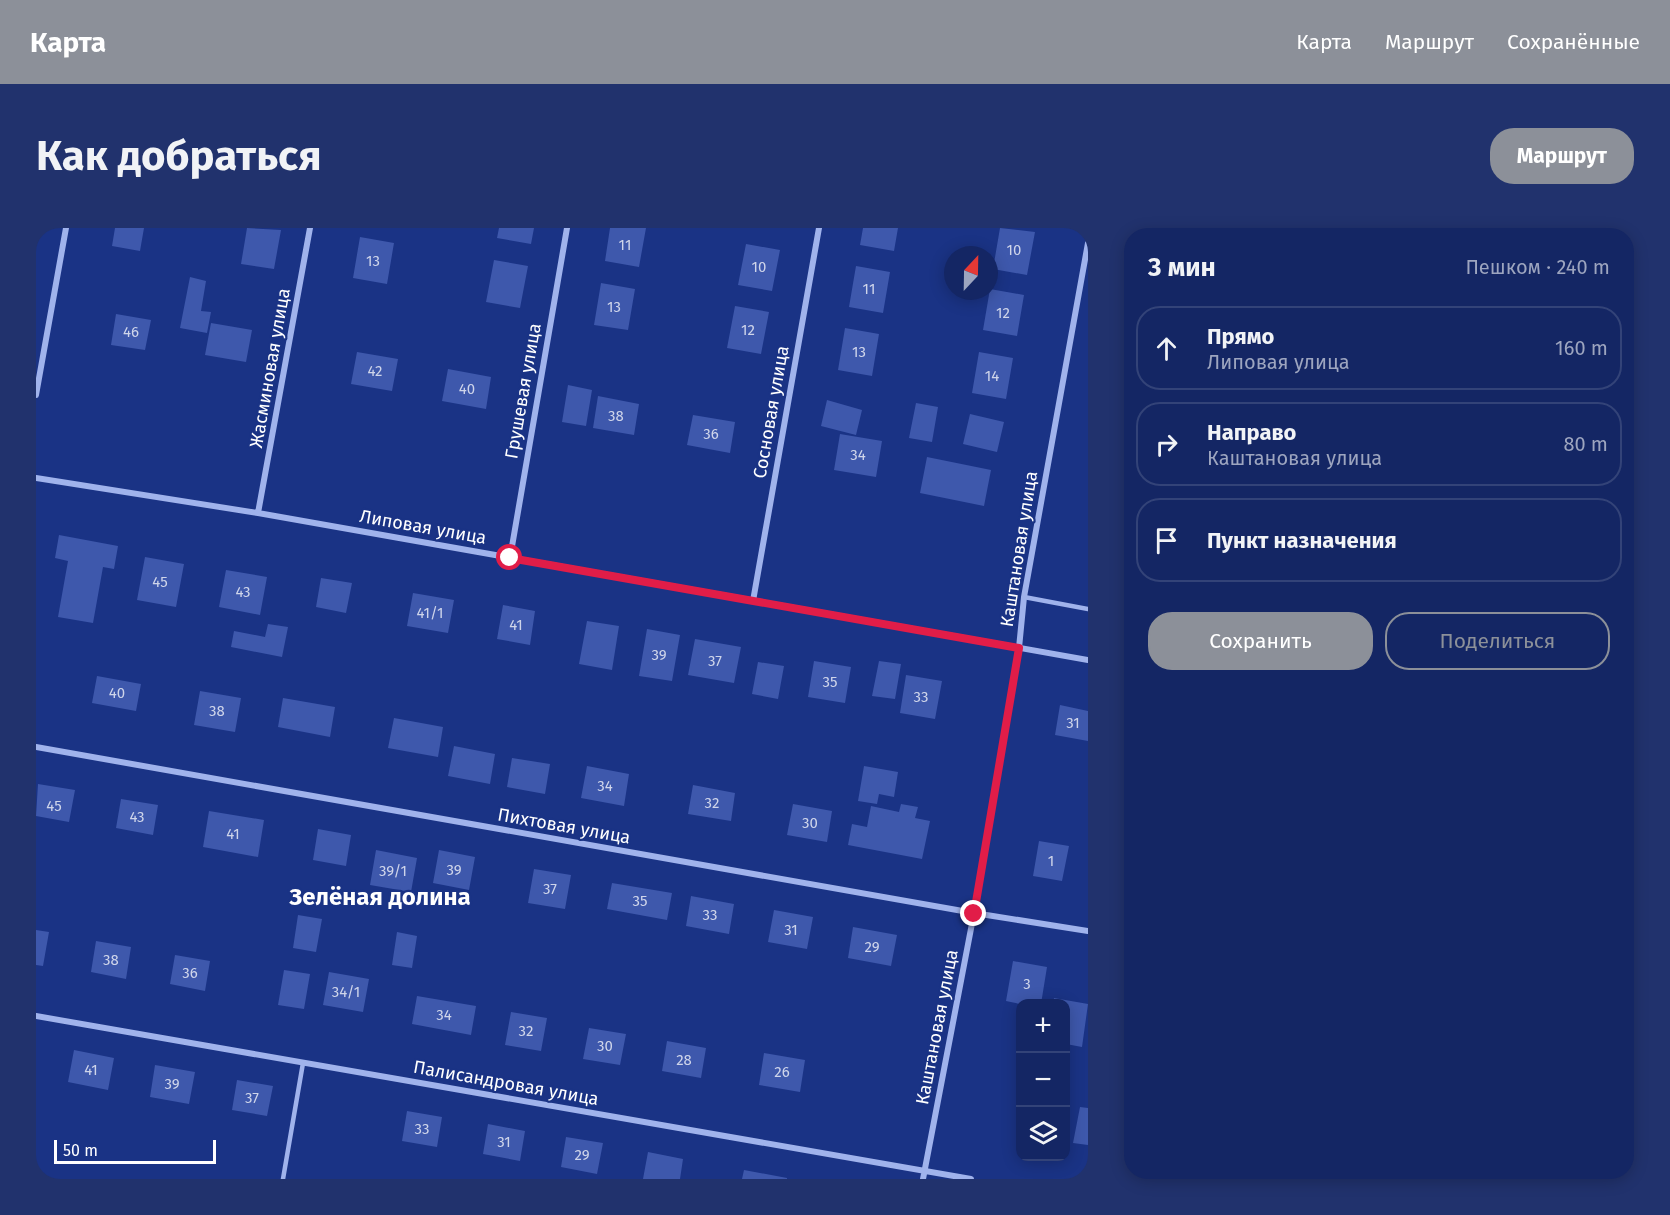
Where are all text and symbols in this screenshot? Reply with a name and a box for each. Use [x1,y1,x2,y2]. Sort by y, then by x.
text: Карта [30,26,106,59]
text: Карта [1296,29,1352,55]
text: Маршрут [1385,29,1474,55]
text: Сохранённые [1507,29,1640,55]
button: Маршрут [1490,128,1634,184]
text: Как добраться [36,131,322,181]
house number: 11 [619,236,631,254]
house number: 10 [1007,241,1021,259]
north arrow [944,246,998,300]
house number: 13 [366,252,380,270]
text: 3 мин [1148,252,1216,283]
text: Пешком · 240 m [1465,255,1610,279]
house number: 10 [752,258,766,276]
house number: 11 [863,280,875,298]
street label: Жасминовая улица [245,286,295,450]
house number: 13 [607,298,621,316]
house number: 12 [996,304,1010,322]
street label: Грушевая улица [500,321,546,461]
house number: 12 [741,321,755,339]
house number: 46 [123,323,139,341]
text: Прямо [1207,323,1274,350]
icon: ahead [1150,332,1183,365]
text: 160 m [1555,336,1608,360]
house number: 13 [852,343,866,361]
street label: Сосновая улица [748,344,794,480]
text: Липовая улица [1207,350,1350,374]
house number: 42 [367,362,383,380]
house number: 14 [985,367,999,385]
house number: 40 [459,380,475,398]
house number: 38 [608,407,624,425]
text: Направо [1207,419,1296,446]
house number: 36 [703,425,719,443]
icon: right [1150,428,1183,461]
text: 80 m [1563,432,1608,456]
house number: 34 [850,446,866,464]
text: Каштановая улица [1207,446,1382,470]
street label: Каштановая улица [996,469,1042,629]
street label: Липовая улица [358,505,488,549]
icon: arrive [1150,524,1183,557]
text: Пункт назначения [1207,527,1397,554]
route start [496,544,522,570]
house number: 45 [152,573,168,591]
house number: 43 [235,583,251,601]
house number: 41/1 [416,604,444,622]
button: Сохранить [1148,612,1373,670]
button: Поделиться [1385,612,1610,670]
house number: 41 [509,616,523,634]
house number: 39 [651,646,667,664]
house number: 37 [708,652,722,670]
house number: 35 [822,673,838,691]
house number: 40 [109,684,125,702]
house number: 33 [914,688,928,706]
house number: 38 [209,702,225,720]
house number: 31 [1066,714,1080,732]
house number: 34 [597,777,613,795]
house number: 32 [705,794,719,812]
house number: 45 [46,797,62,815]
street label: Пихтовая улица [496,803,632,849]
house number: 43 [129,808,145,826]
house number: 30 [802,814,818,832]
house number: 41 [226,825,240,843]
house number: 1 [1048,852,1054,870]
house number: 39 [446,861,462,879]
house number: 39/1 [379,862,407,880]
house number: 37 [543,880,557,898]
district label: Зелёная долина [288,883,471,911]
house number: 35 [632,892,648,910]
route end [960,900,986,926]
house number: 33 [703,906,717,924]
house number: 31 [784,921,798,939]
house number: 29 [864,938,880,956]
street label: Каштановая улица [911,948,963,1106]
house number: 38 [103,951,119,969]
house number: 36 [182,964,198,982]
house number: 3 [1023,975,1031,993]
house number: 34/1 [332,983,360,1001]
map controls [1016,999,1070,1161]
button: + [1016,999,1070,1053]
house number: 34 [436,1006,452,1024]
house number: 32 [519,1022,533,1040]
house number: 30 [597,1037,613,1055]
house number: 28 [676,1051,692,1069]
button: − [1016,1053,1070,1107]
street label: Палисандровая улица [412,1056,600,1110]
house number: 41 [84,1061,98,1079]
house number: 26 [774,1063,790,1081]
house number: 39 [164,1075,180,1093]
house number: 37 [245,1089,259,1107]
button: layers [1016,1107,1070,1161]
house number: 33 [415,1120,429,1138]
house number: 31 [497,1133,511,1151]
scale bar [54,1137,216,1164]
text: 50 m [63,1141,98,1160]
house number: 29 [574,1146,590,1164]

